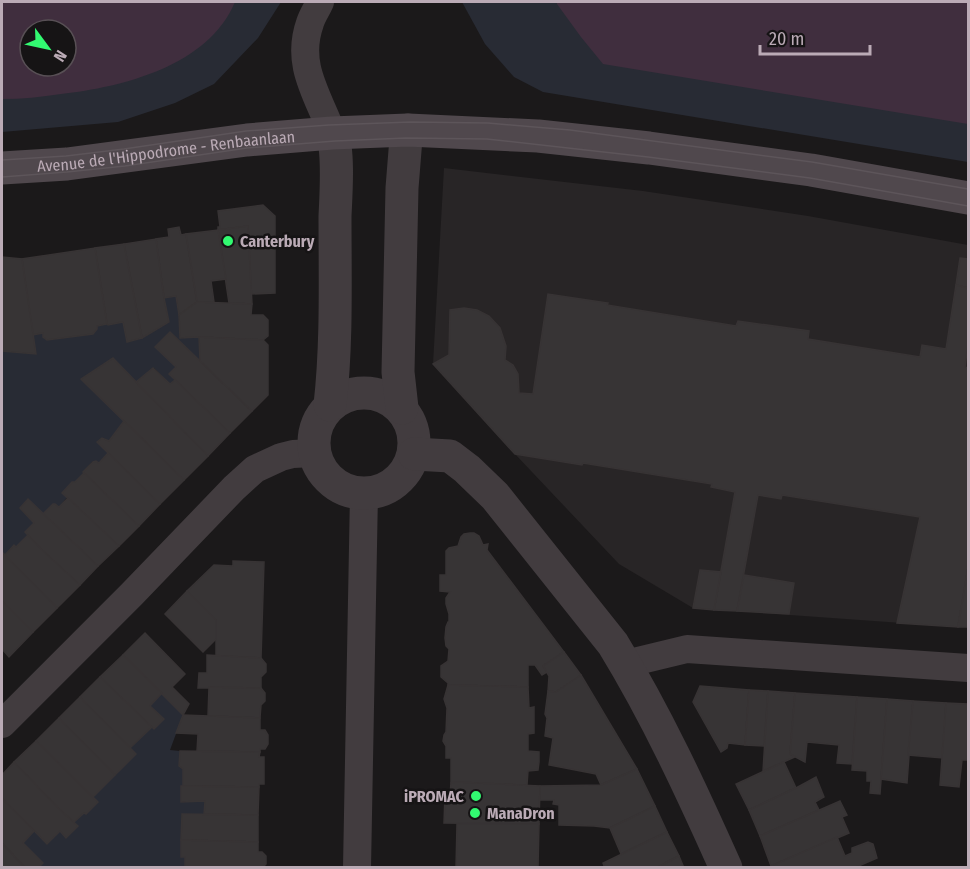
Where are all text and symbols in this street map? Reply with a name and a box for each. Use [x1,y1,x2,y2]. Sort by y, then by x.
north arrow [18,18,78,78]
scale bar [760,18,870,56]
text: 20 m [769,28,804,50]
text: N [50,47,71,65]
street label: Avenue de l'Hippodrome - Renbaanlaan [36,127,296,176]
place label: Canterbury [240,232,315,251]
marker: Canterbury [221,234,235,248]
place label: iPROMAC [404,787,465,806]
marker: iPROMAC [469,789,483,803]
place label: ManaDron [487,804,555,823]
marker: ManaDron [468,806,482,820]

